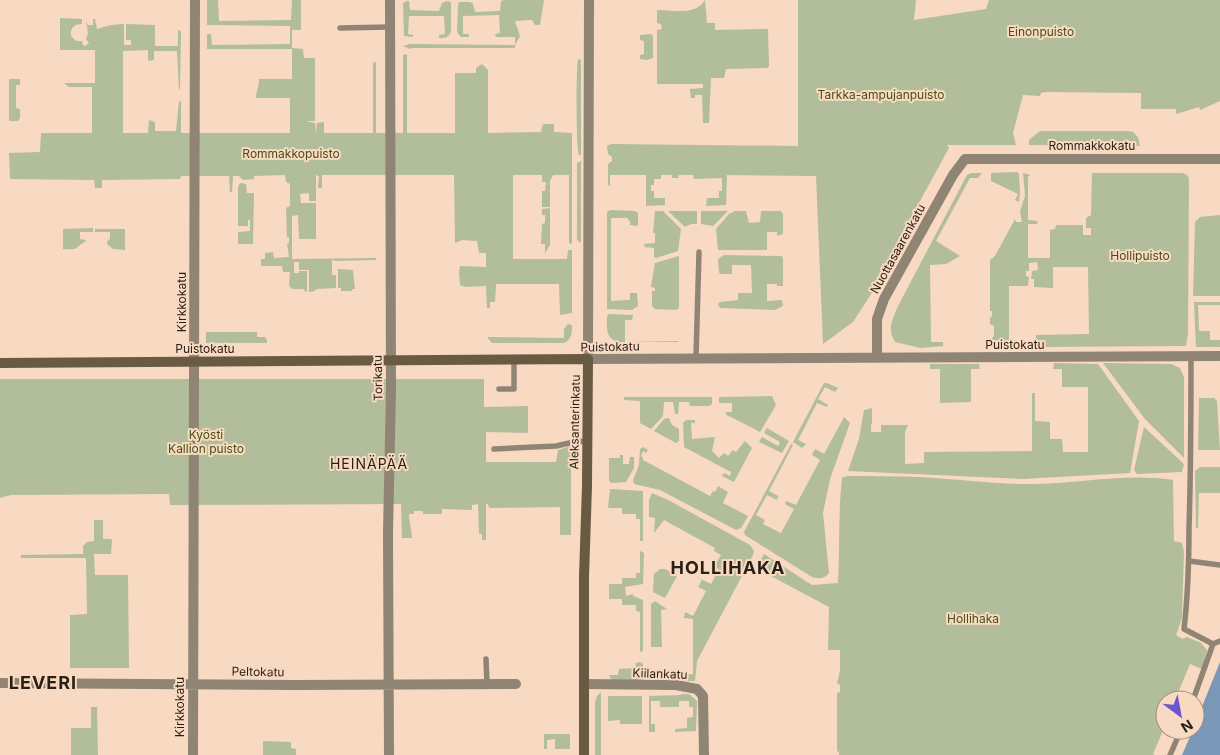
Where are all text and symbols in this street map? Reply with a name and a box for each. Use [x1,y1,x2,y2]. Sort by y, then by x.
park label: Einonpuisto [1008,24,1074,39]
park label: Tarkka-ampujanpuisto [818,87,944,102]
street label: Rommakkokatu [1049,138,1135,153]
park label: Rommakkopuisto [242,146,340,161]
street label: Nuottasaarenkatu [867,201,928,296]
park label: Hollipuisto [1110,248,1170,263]
street label: Kirkkokatu [174,272,189,332]
street label: Puistokatu [985,337,1045,352]
street label: Puistokatu [580,338,640,355]
street label: Puistokatu [175,341,235,356]
street label: Torikatu [370,355,385,401]
street label: Aleksanterinkatu [566,374,583,470]
park label: Kyösti Kallion puisto [168,427,244,456]
district label: HEINÄPÄÄ [330,455,408,472]
district label: HOLLIHAKA [671,557,786,578]
park label: Hollihaka [947,611,999,626]
street label: Peltokatu [231,664,285,679]
street label: Kiilankatu [632,665,688,682]
district label: LEVERI [9,672,77,693]
street label: Kirkkokatu [172,677,187,737]
north arrow [1155,690,1205,740]
text: N [1178,716,1196,736]

